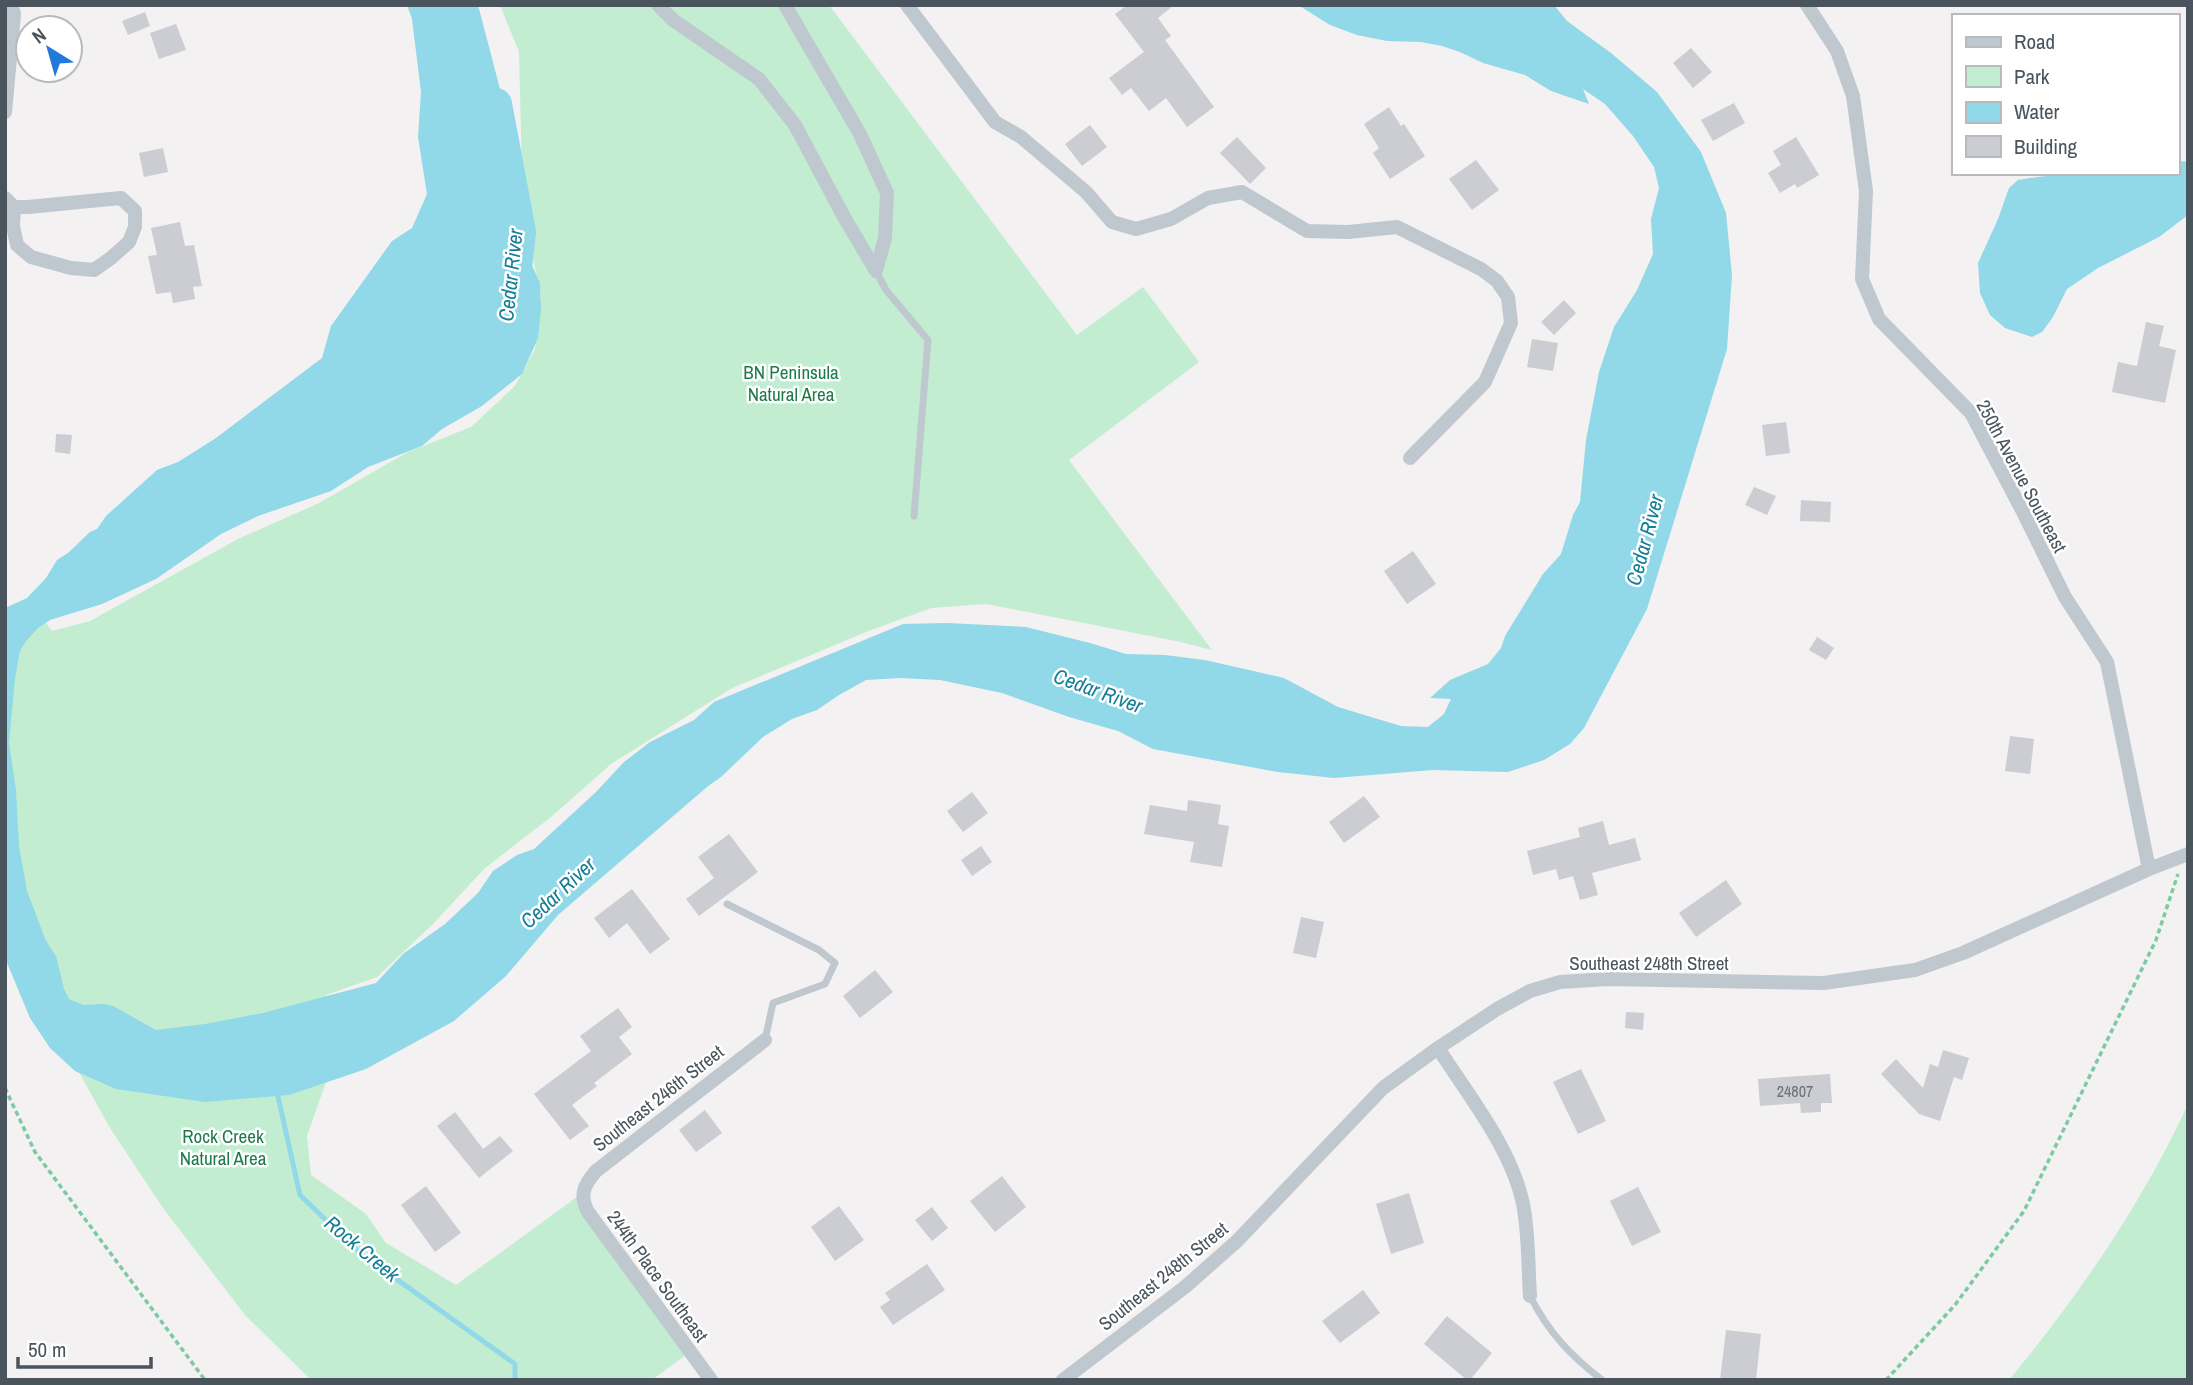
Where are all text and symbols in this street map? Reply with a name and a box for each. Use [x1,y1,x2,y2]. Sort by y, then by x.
north arrow [14,14,84,84]
legend [1952,14,2179,175]
text: N [26,22,51,49]
text: Road [2014,27,2055,56]
text: Park [2014,62,2050,91]
text: Water [2014,97,2060,126]
text: Building [2014,132,2078,161]
water label: Cedar River [491,226,530,323]
park label: BN Peninsula Natural Area [743,359,839,407]
street label: 250th Avenue Southeast [1971,395,2074,558]
water label: Cedar River [1618,490,1671,588]
water label: Cedar River [1050,661,1148,720]
water label: Cedar River [514,850,602,935]
street label: Southeast 248th Street [1569,950,1729,976]
street label: Southeast 246th Street [587,1038,729,1157]
house number: 24807 [1777,1080,1813,1102]
park label: Rock Creek Natural Area [180,1123,267,1171]
street label: 244th Place Southeast [601,1205,715,1348]
water label: Rock Creek [319,1209,407,1290]
street label: Southeast 248th Street [1093,1215,1234,1336]
scale bar [18,1326,150,1370]
text: 50 m [28,1335,66,1364]

